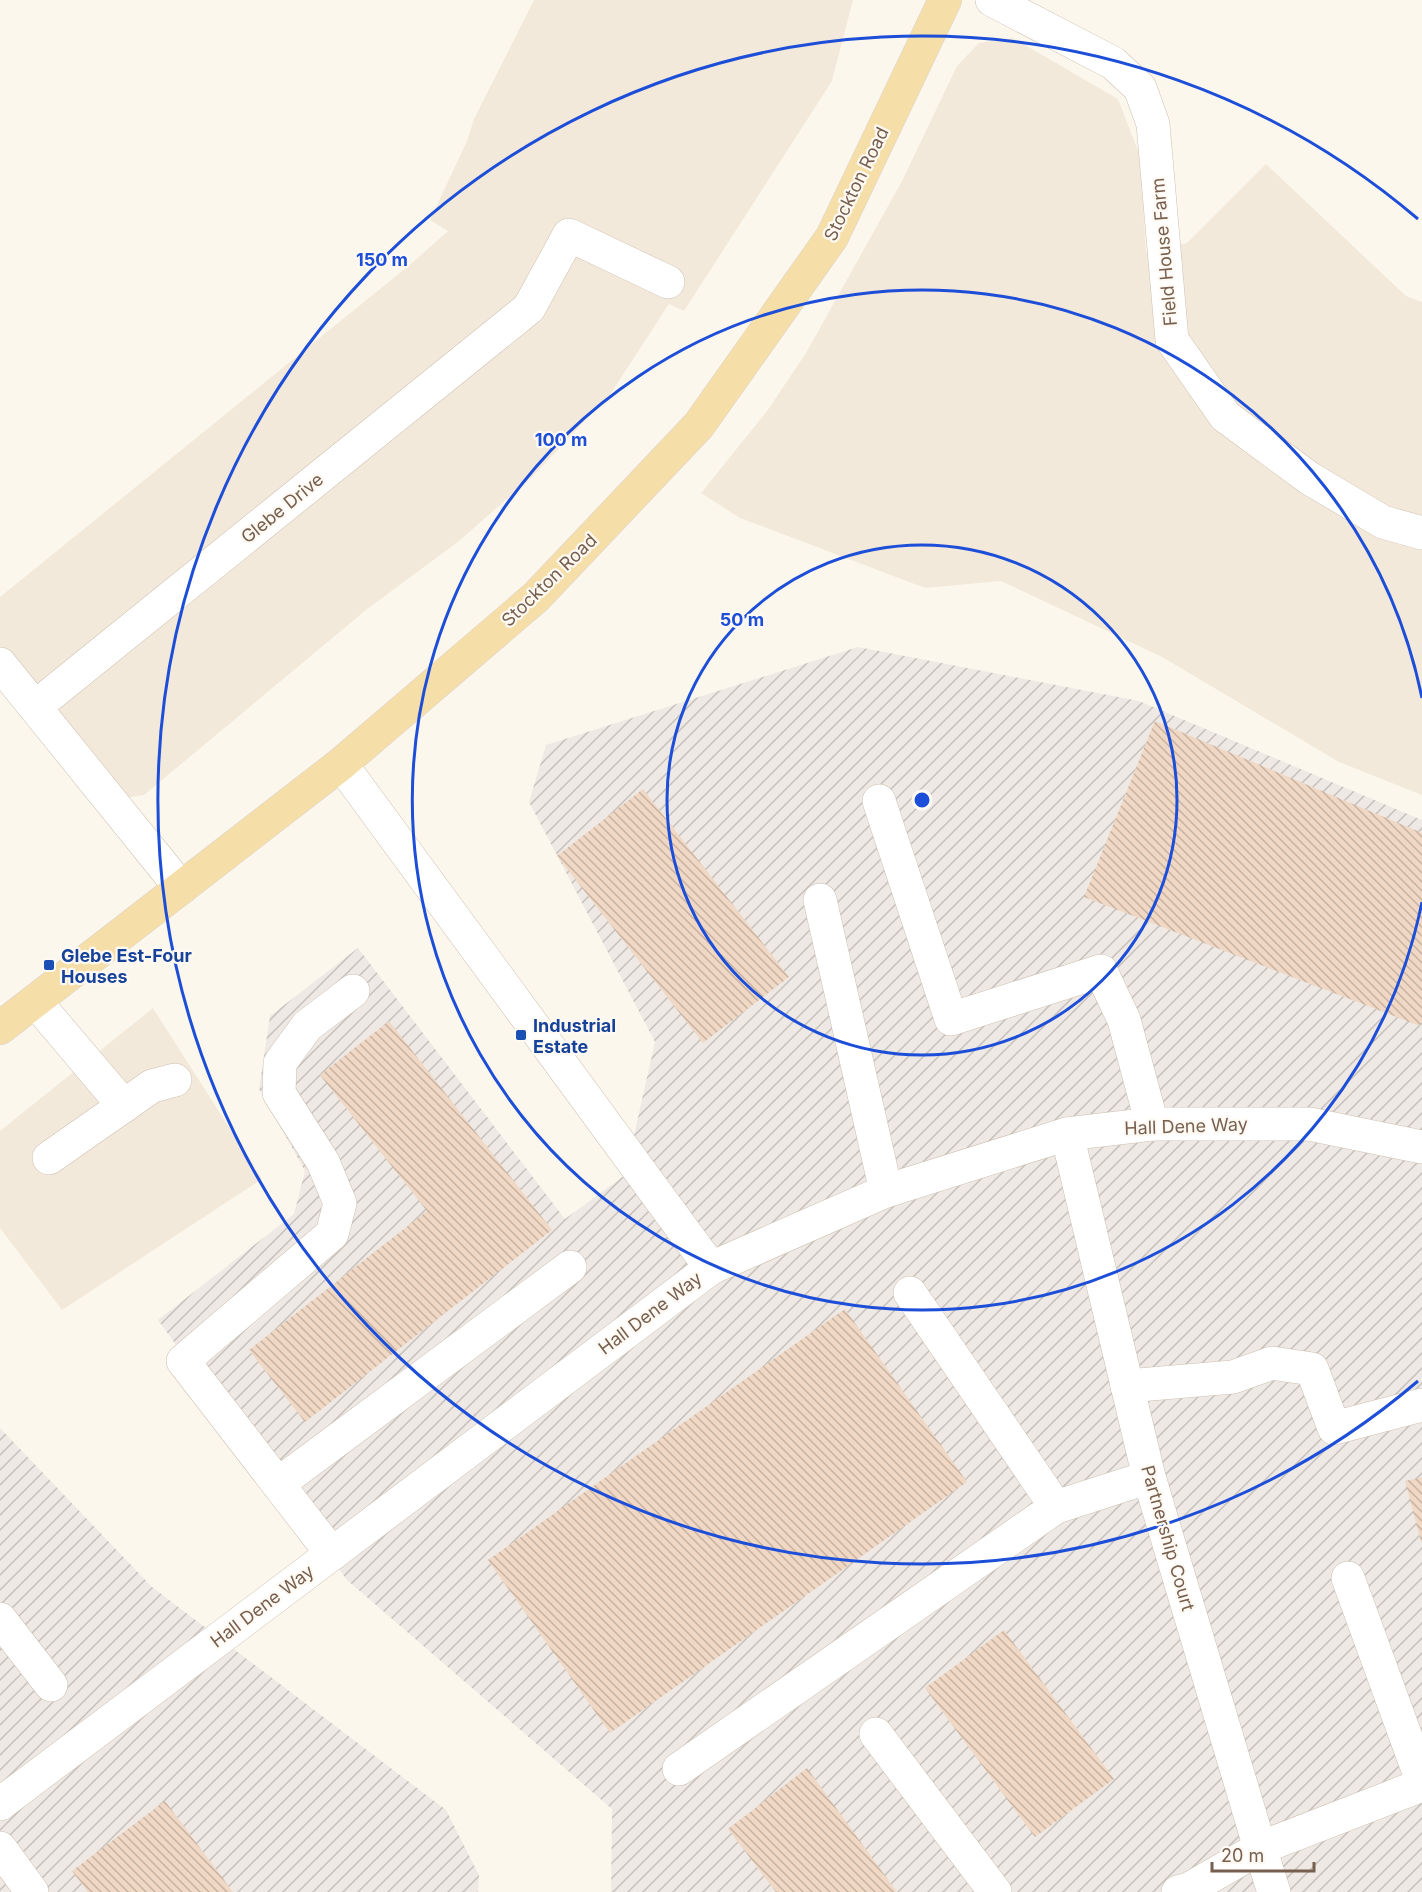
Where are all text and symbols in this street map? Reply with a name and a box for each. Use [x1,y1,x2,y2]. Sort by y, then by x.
street label: Stockton Road [819,124,893,244]
street label: Field House Farm [1147,177,1181,327]
text: 150 m [356,249,408,270]
text: 100 m [535,429,587,450]
street label: Glebe Drive [237,469,327,547]
street label: Stockton Road [497,529,601,631]
text: 50 m [720,609,764,630]
centre of rings [912,790,932,810]
place label: Glebe Est-Four Houses [61,945,192,987]
marker: Glebe Est-Four Houses [42,958,56,972]
place label: Industrial Estate [533,1015,616,1057]
marker: Industrial Estate [514,1028,528,1042]
street label: Hall Dene Way [1124,1113,1248,1139]
street label: Hall Dene Way [594,1267,706,1359]
street label: Partnership Court [1137,1463,1199,1613]
street label: Hall Dene Way [206,1560,318,1652]
scale bar [1212,1835,1314,1873]
text: 20 m [1221,1845,1264,1866]

